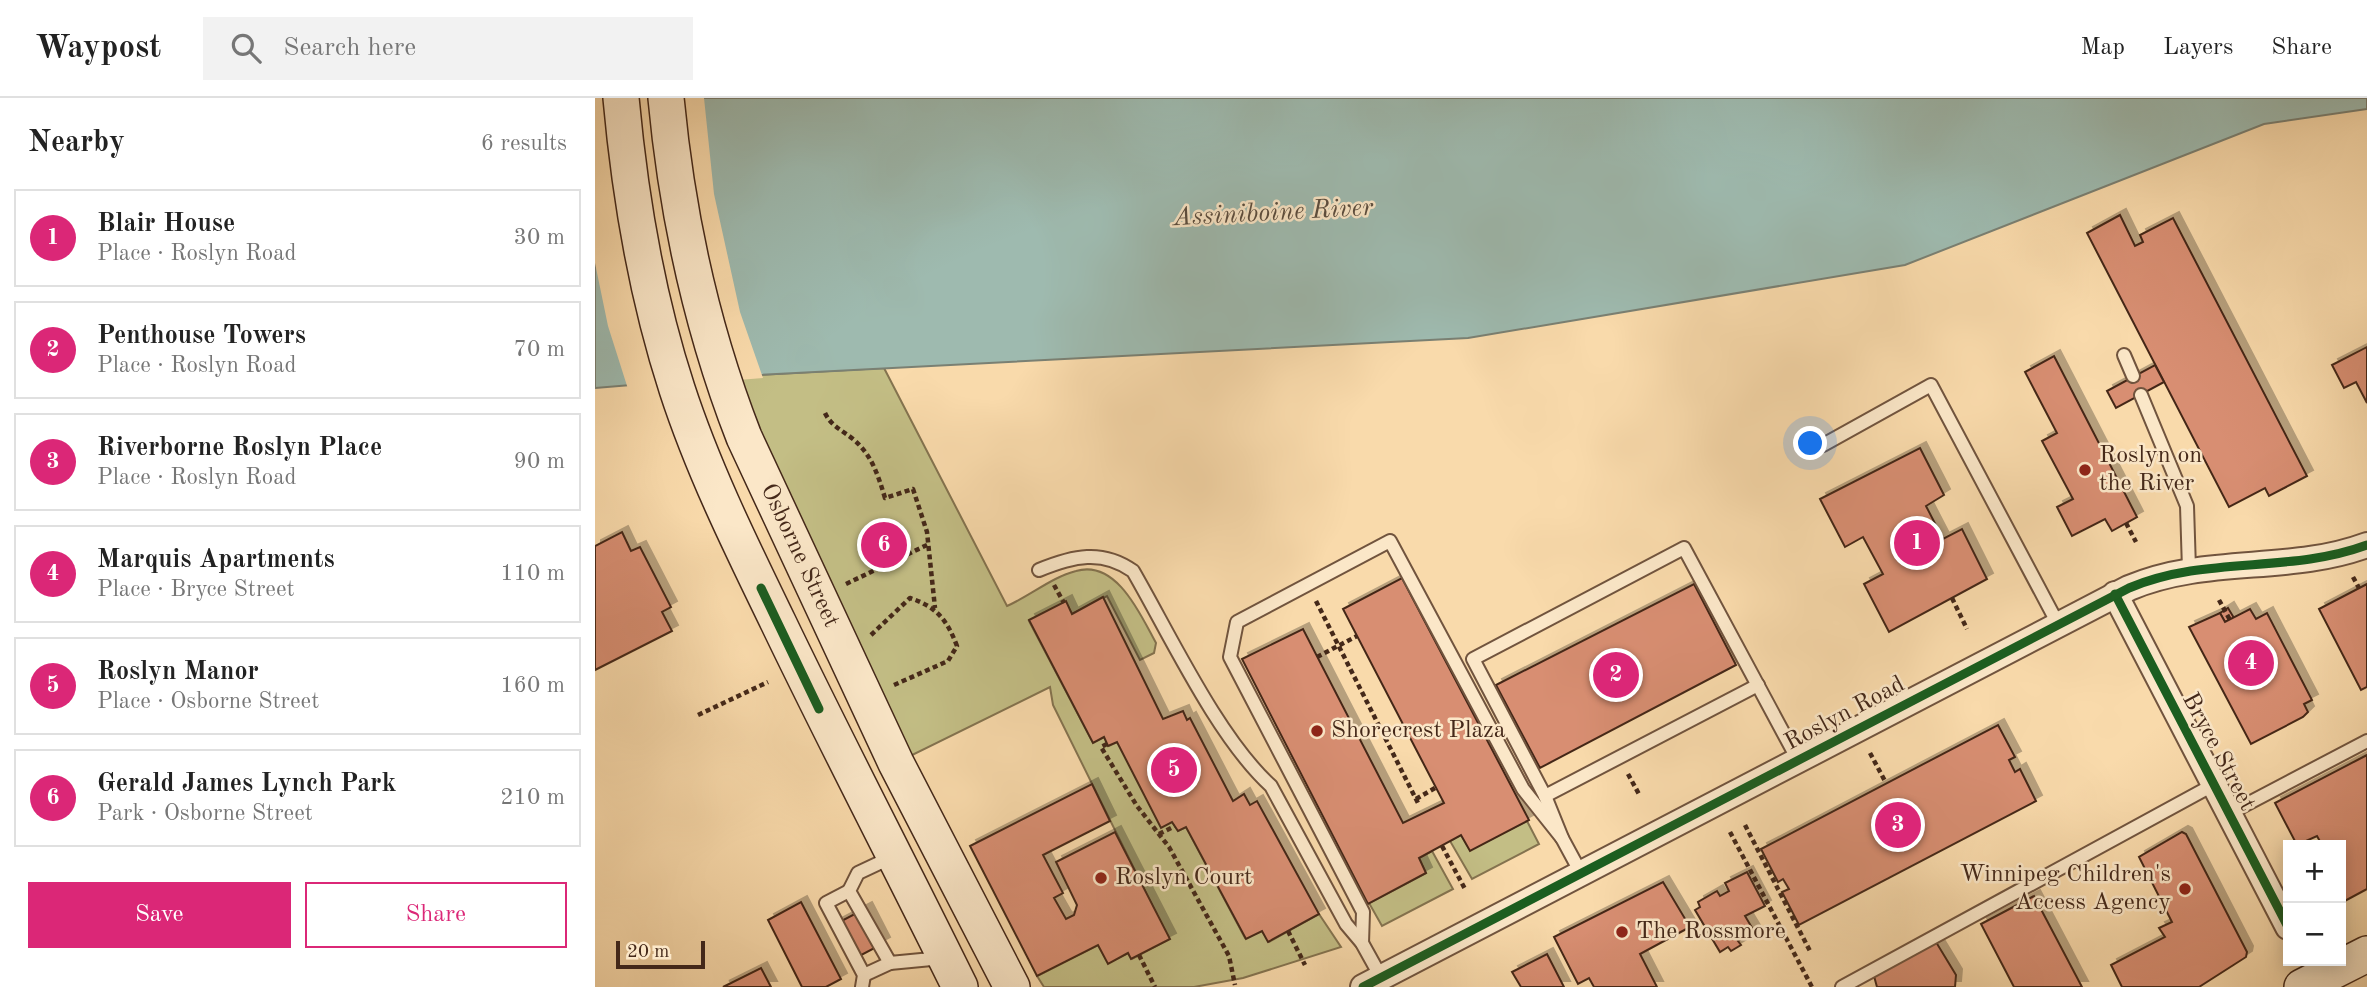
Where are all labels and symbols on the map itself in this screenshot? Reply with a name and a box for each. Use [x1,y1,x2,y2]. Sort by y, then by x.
water label: Assiniboine River [1170,195,1375,231]
your location [1793,426,1827,460]
place label: Roslyn on the River [2099,444,2202,496]
marker: Roslyn on the River [2077,462,2093,478]
street label: Osborne Street [756,480,843,631]
pin: 1 [1894,517,1940,569]
pin: 6 [861,519,907,571]
pin: 4 [2228,637,2274,689]
pin: 2 [1593,649,1639,701]
street label: Roslyn Road [1781,672,1909,756]
street label: Bryce Street [2177,689,2259,815]
place label: Shorecrest Plaza [1331,719,1506,743]
marker: Shorecrest Plaza [1309,723,1325,739]
pin: 5 [1151,744,1197,796]
pin: 3 [1875,799,1921,851]
place label: Winnipeg Children's Access Agency [1960,863,2171,915]
place label: Roslyn Court [1115,866,1252,890]
marker: Roslyn Court [1093,870,1109,886]
marker: Winnipeg Children's Access Agency [2177,881,2193,897]
place label: The Rossmore [1636,920,1786,944]
marker: The Rossmore [1614,924,1630,940]
scale bar [616,938,705,970]

